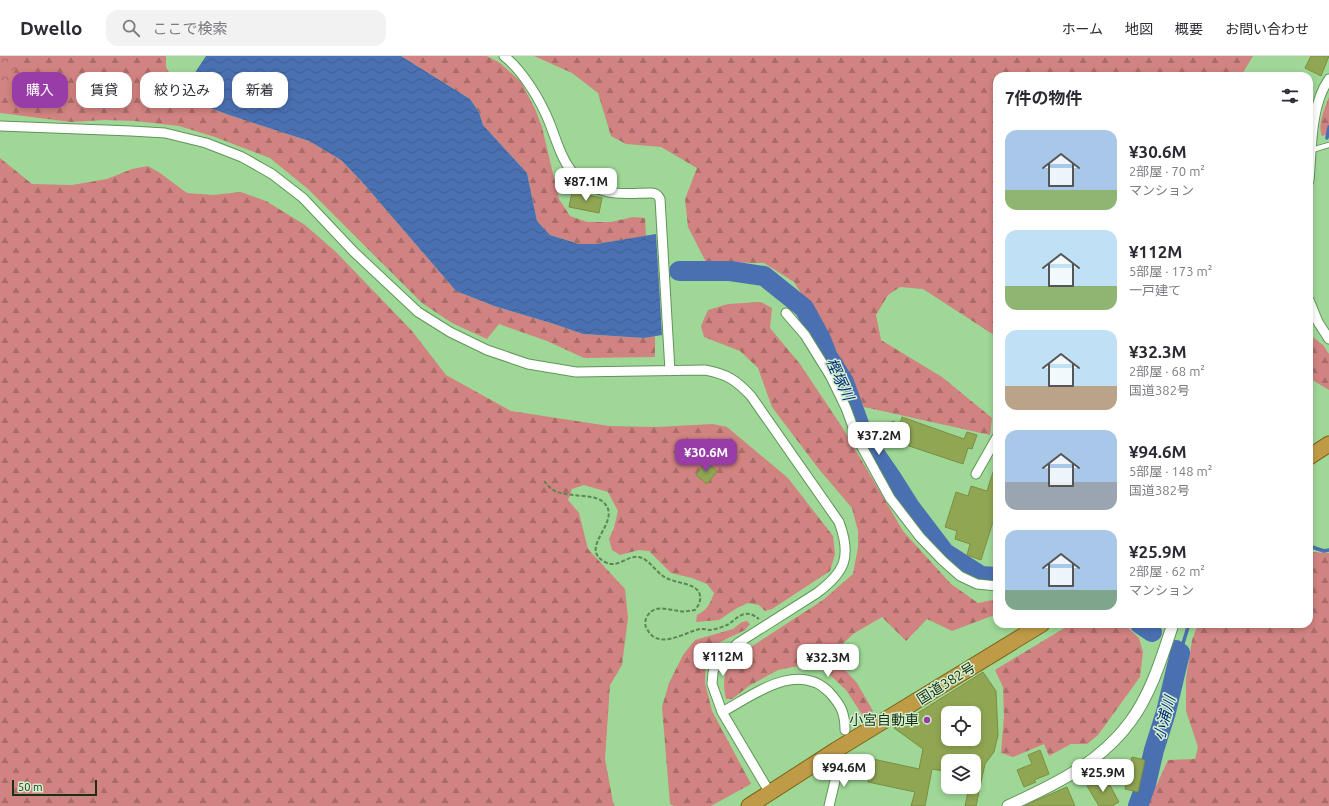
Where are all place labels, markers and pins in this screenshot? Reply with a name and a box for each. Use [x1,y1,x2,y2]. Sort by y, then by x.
pin: ¥87.1M [553,168,619,202]
pin: ¥37.2M [846,422,912,456]
pin: ¥30.6M [673,439,739,473]
pin: ¥112M [695,643,751,677]
pin: ¥32.3M [795,644,861,678]
place label: 小宮自動車 [849,712,919,728]
marker: 小宮自動車 [922,715,932,725]
pin: ¥94.6M [811,754,877,788]
pin: ¥25.9M [1070,759,1136,793]

